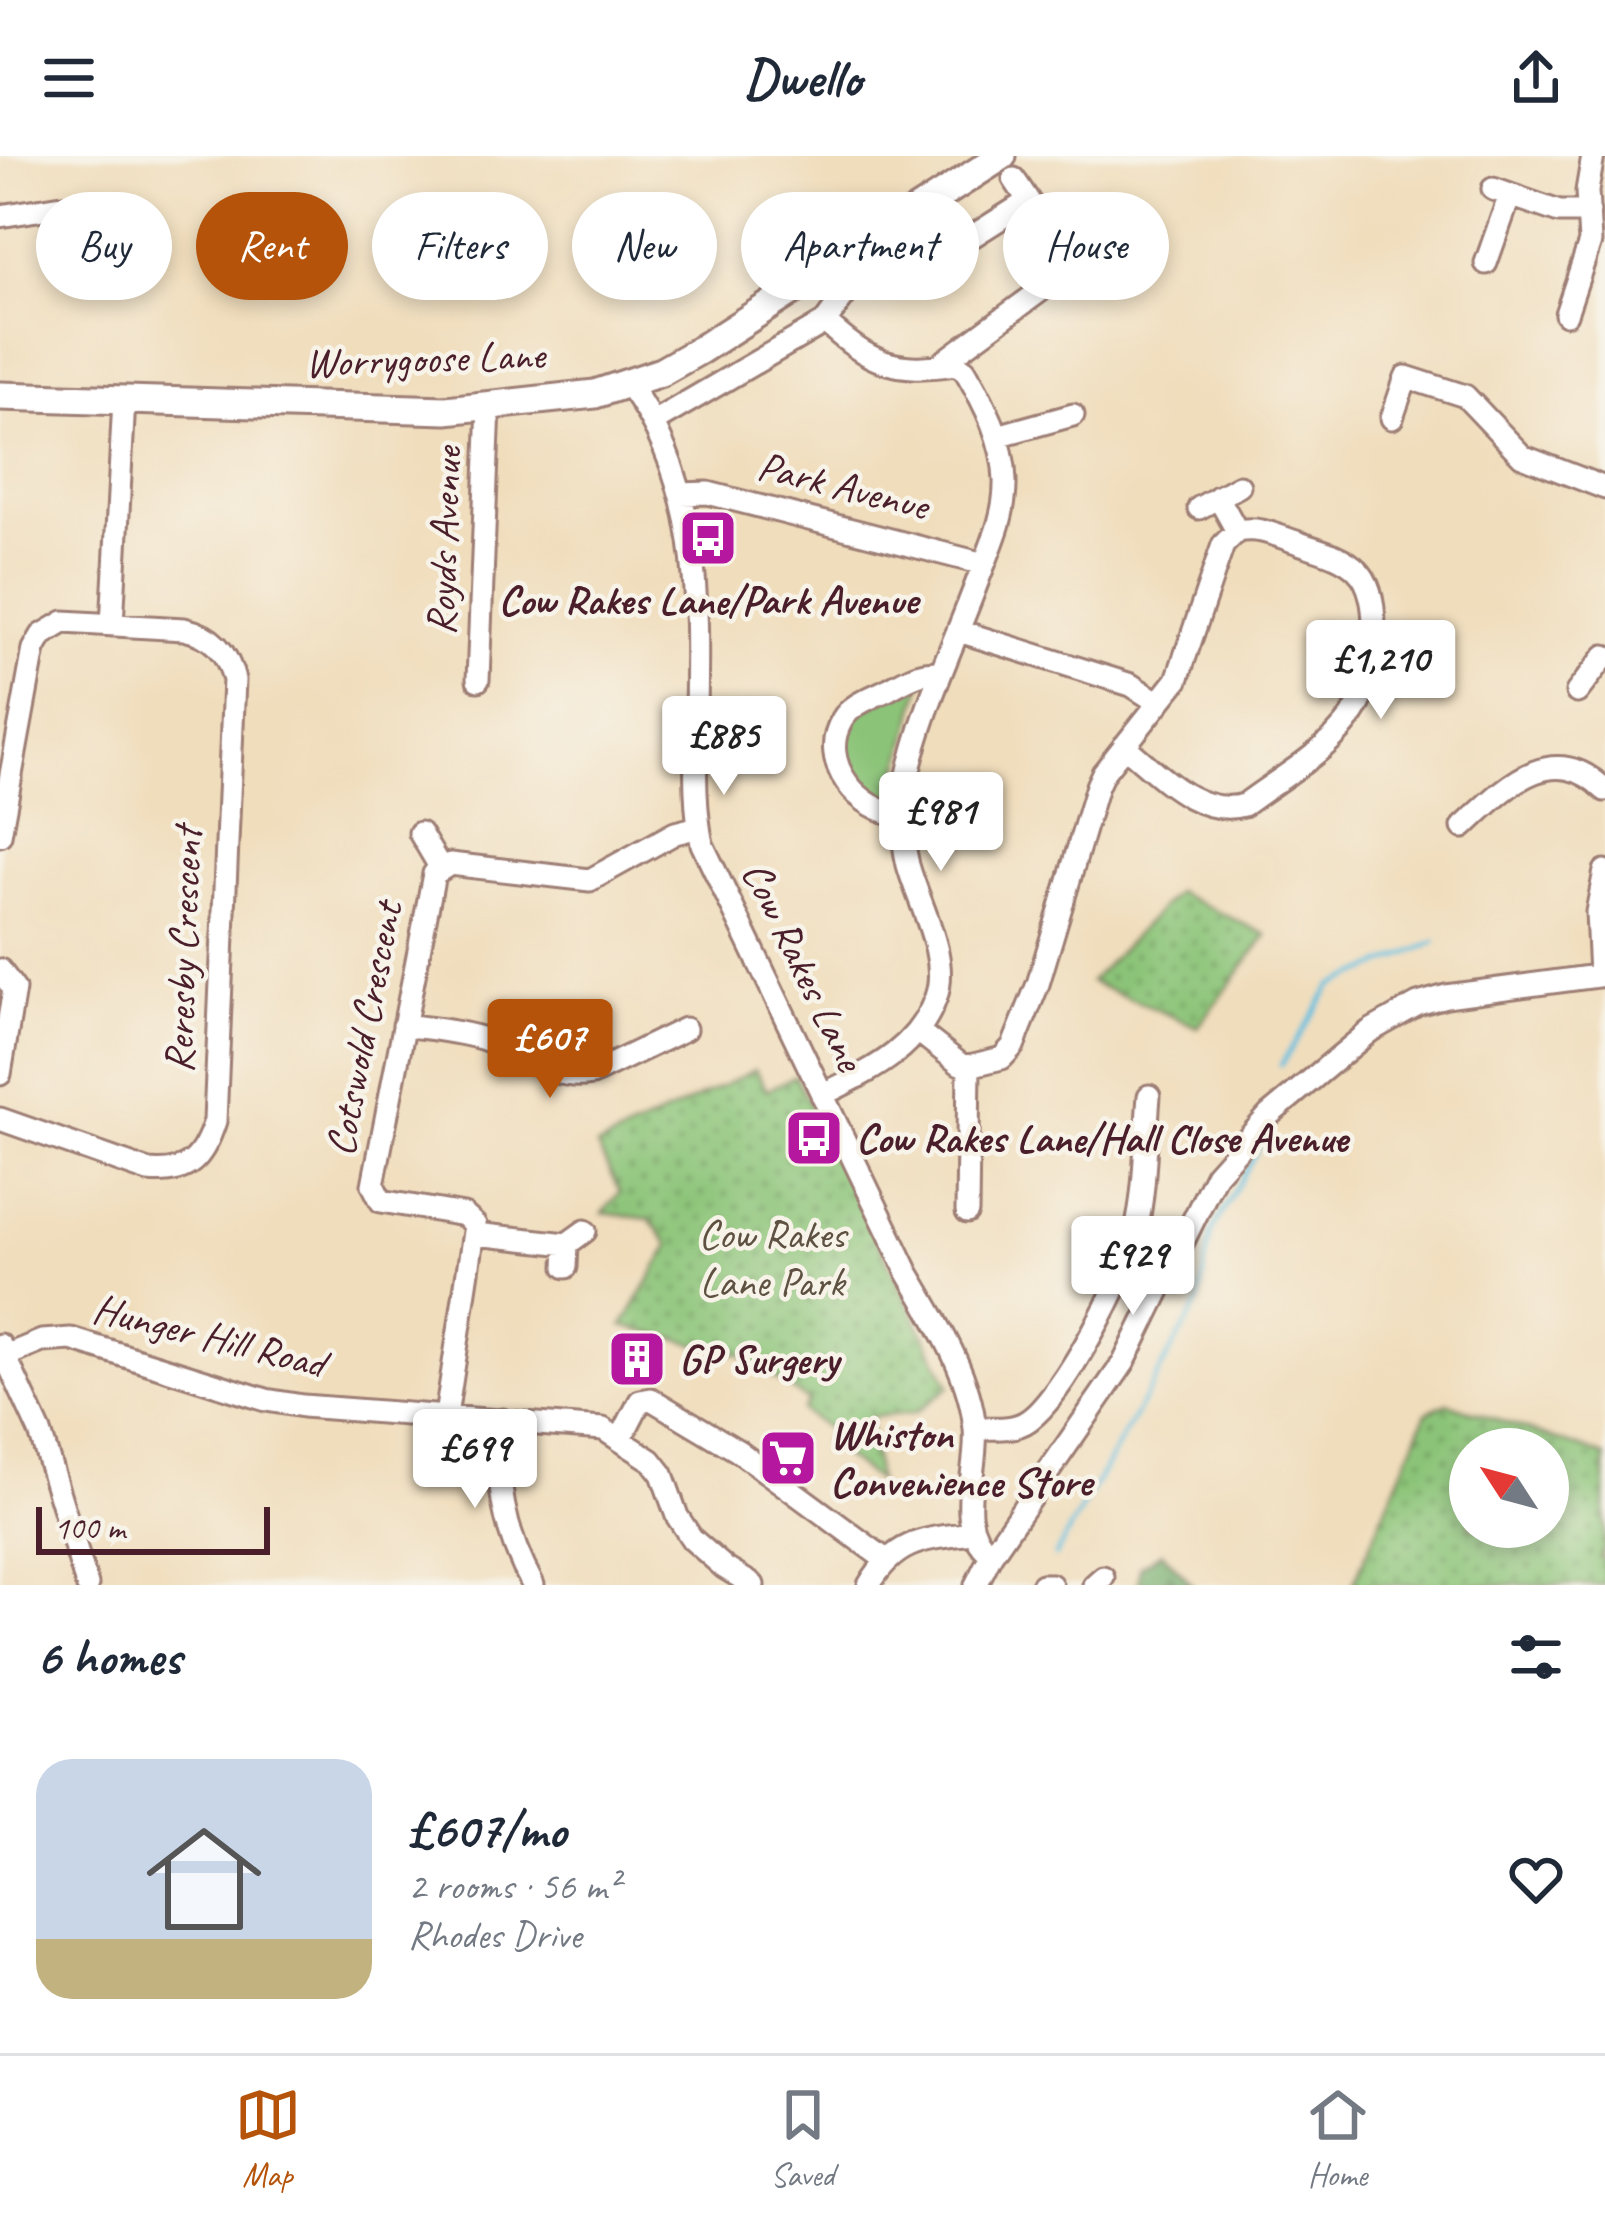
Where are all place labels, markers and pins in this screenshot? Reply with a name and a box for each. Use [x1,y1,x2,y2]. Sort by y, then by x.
bus stop icon: Cow Rakes Lane/Park Avenue [677,507,739,569]
place label: Cow Rakes Lane/Park Avenue [498,574,922,627]
pin: £1,210 [1283,620,1479,722]
pin: £885 [653,696,795,798]
pin: £981 [870,772,1012,874]
pin: £607 [479,999,621,1101]
bus stop icon: Cow Rakes Lane/Hall Close Avenue [783,1107,845,1169]
place label: Cow Rakes Lane/Hall Close Avenue [856,1112,1351,1165]
pin: £929 [1062,1216,1204,1318]
building icon: GP Surgery [606,1328,668,1390]
place label: GP Surgery [679,1333,842,1386]
place label: Whiston Convenience Store [830,1408,1096,1509]
pin: £699 [404,1409,546,1511]
supermarket icon: Whiston Convenience Store [757,1427,819,1489]

